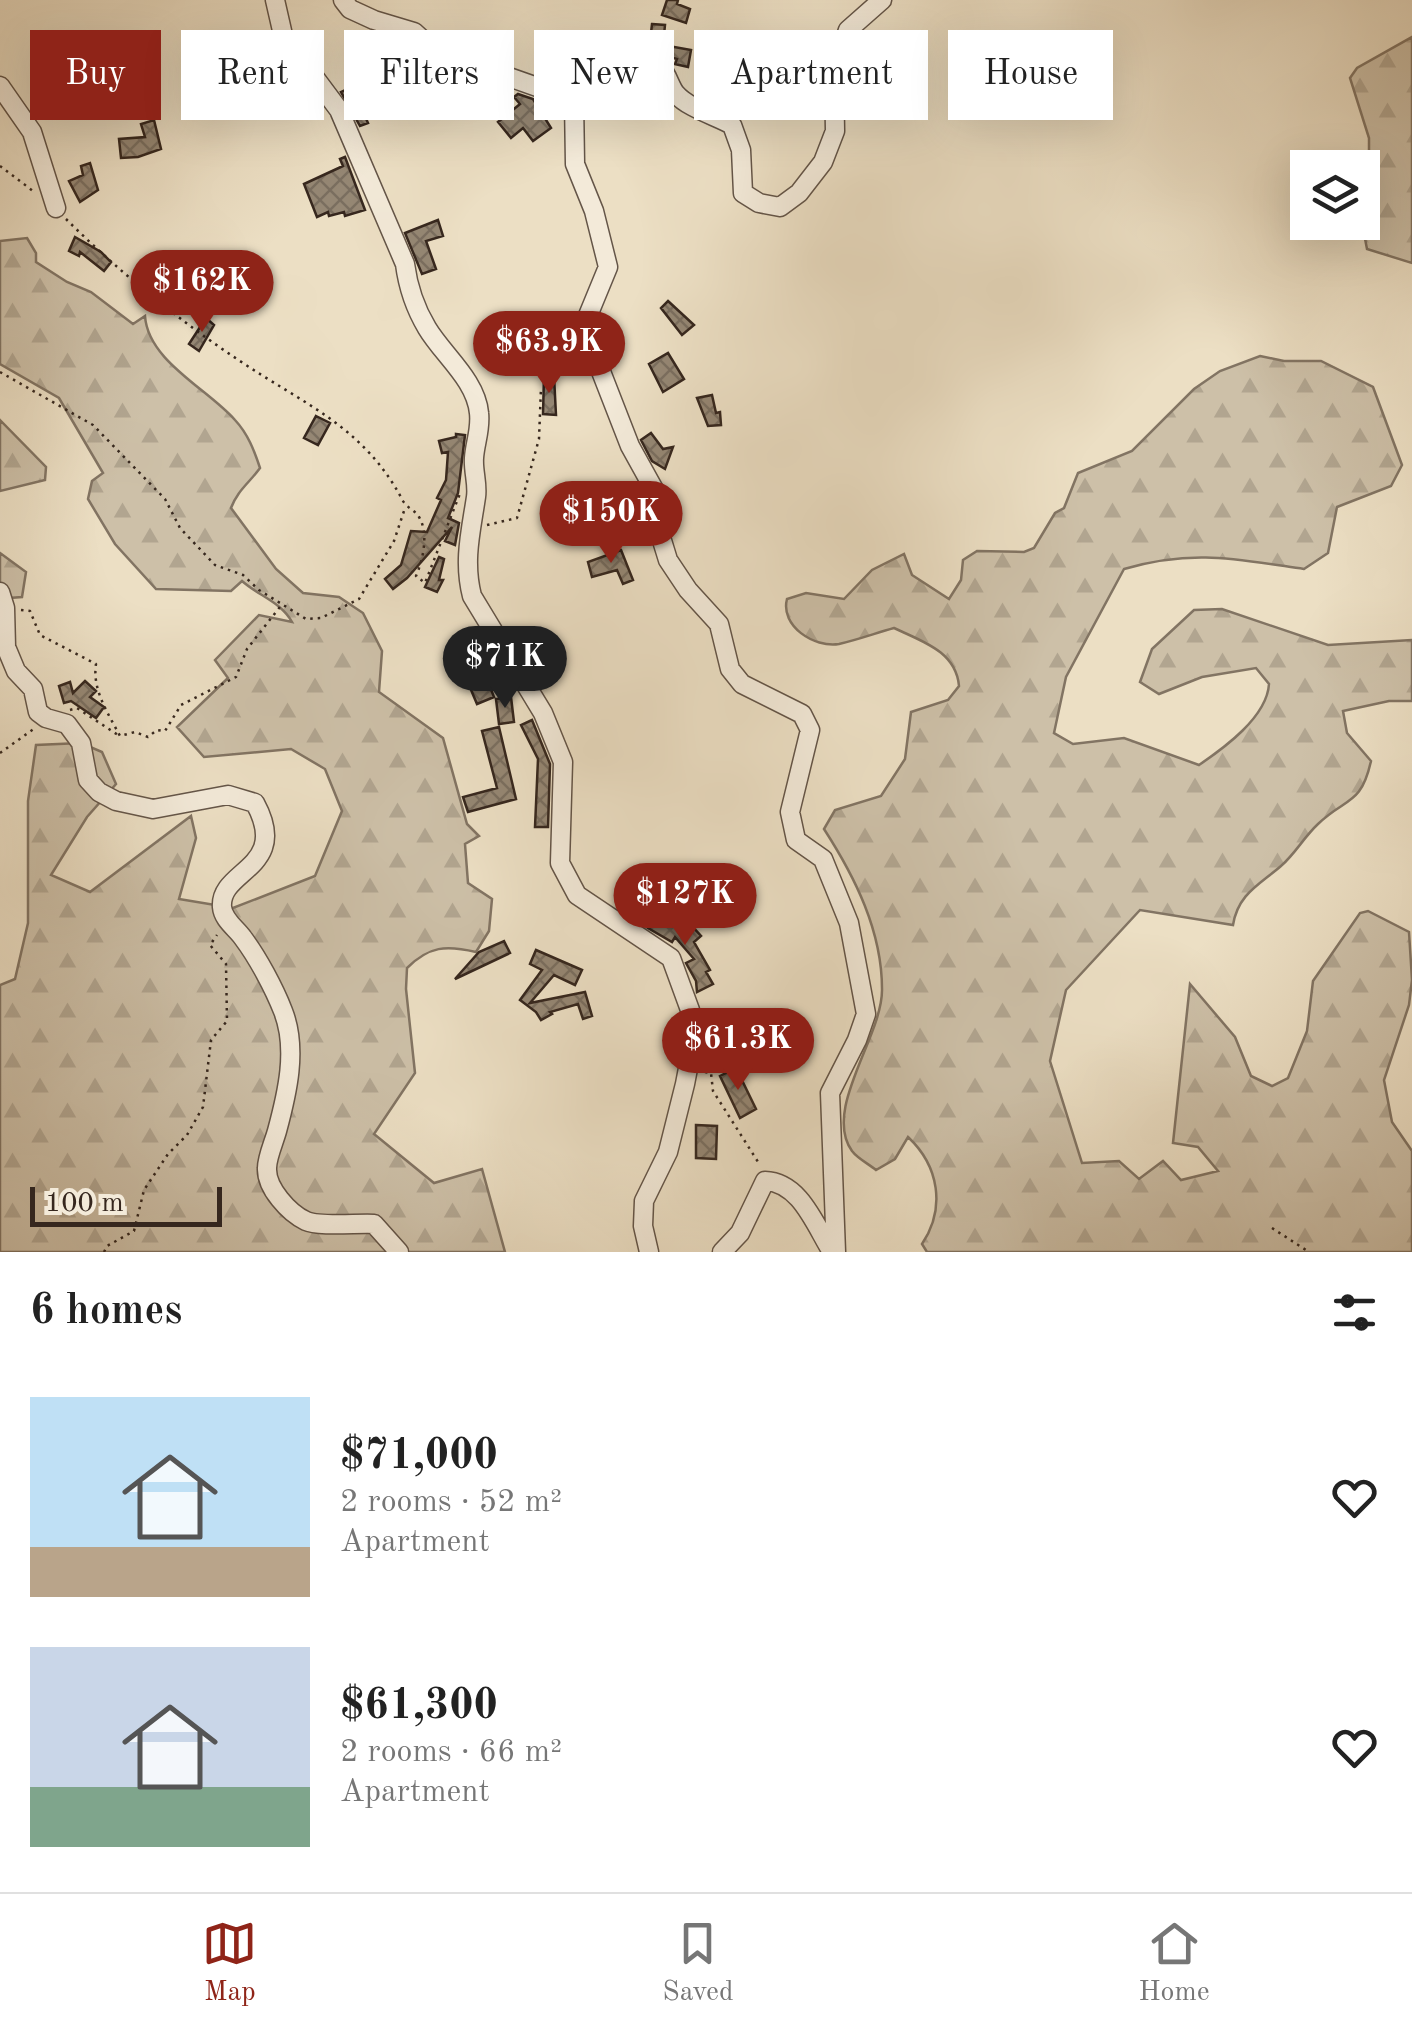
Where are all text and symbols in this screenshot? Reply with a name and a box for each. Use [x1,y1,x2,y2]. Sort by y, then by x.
chip: Buy [30,30,161,120]
chip: Rent [181,30,324,120]
chip: Filters [344,30,514,120]
chip: New [534,30,674,120]
chip: Apartment [694,30,928,120]
chip: House [948,30,1113,120]
map controls [1290,150,1380,240]
button: layers [1290,150,1380,240]
pin: $162K [132,250,272,335]
text: $162K [153,266,251,298]
pin: $63.9K [468,311,630,396]
text: $63.9K [495,327,603,359]
pin: $150K [541,481,681,566]
text: $150K [562,497,660,529]
pin: $71K [446,626,564,711]
text: $71K [465,642,545,674]
pin: $127K [615,863,755,948]
text: $127K [636,879,734,911]
pin: $61.3K [657,1008,819,1093]
text: $61.3K [684,1024,792,1056]
scale bar [30,1182,222,1226]
text: 100 m [45,1190,124,1218]
icon: filters [1327,1285,1382,1340]
text: 6 homes [30,1291,182,1333]
text: $71,000 [340,1436,498,1478]
icon: home [110,1437,230,1557]
icon: heart [1327,1470,1382,1525]
text: 2 rooms · 52 m² [340,1487,562,1519]
text: Apartment [340,1527,490,1559]
text: $61,300 [340,1686,498,1728]
icon: home [110,1687,230,1807]
icon: heart [1327,1720,1382,1775]
text: 2 rooms · 66 m² [340,1737,562,1769]
text: Apartment [340,1777,490,1809]
tab: Map [202,1916,257,2011]
tab: Saved [662,1916,734,2011]
tab: Home [1138,1916,1210,2011]

